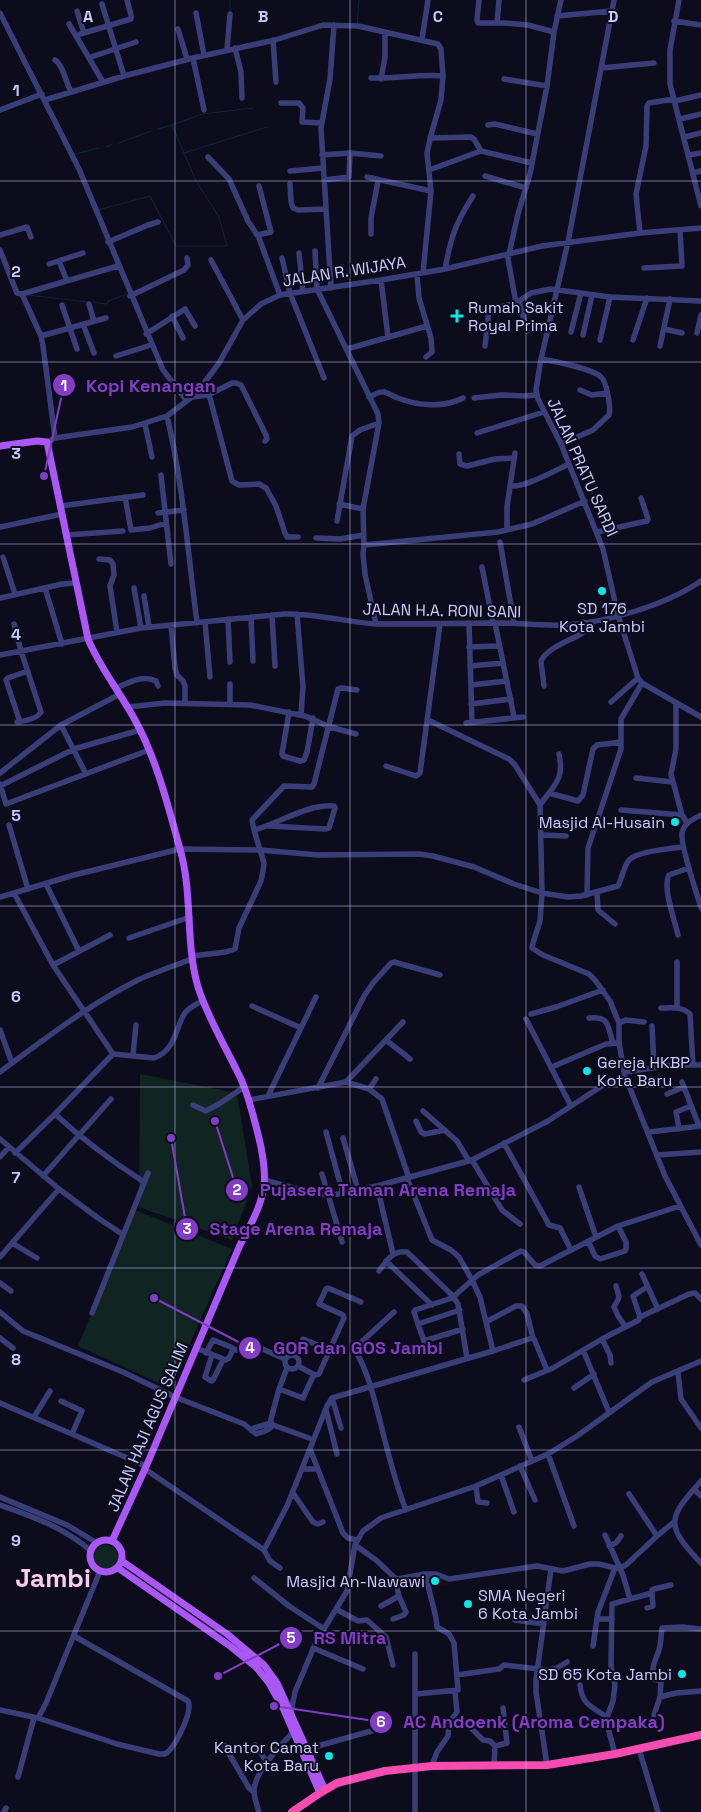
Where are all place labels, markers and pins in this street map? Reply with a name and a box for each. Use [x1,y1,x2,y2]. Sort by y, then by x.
place label: Rumah Sakit Royal Prima [468,297,564,336]
marker: Rumah Sakit Royal Prima [450,309,464,323]
callout: Kopi Kenangan [51,369,226,402]
marker: SD 176 Kota Jambi [596,585,608,597]
place label: SD 176 Kota Jambi [559,598,645,637]
place label: Masjid Al-Husain [539,812,665,833]
marker: Masjid Al-Husain [669,816,681,828]
place label: Gereja HKBP Kota Baru [597,1052,690,1091]
marker: Gereja HKBP Kota Baru [581,1065,593,1077]
callout: Pujasera Taman Arena Remaja [225,1173,527,1206]
callout: Stage Arena Remaja [175,1212,393,1245]
callout: GOR dan GOS Jambi [238,1331,453,1364]
place label: Masjid An-Nawawi [286,1571,425,1592]
marker: Masjid An-Nawawi [429,1575,441,1587]
place label: SMA Negeri 6 Kota Jambi [478,1585,578,1624]
marker: SMA Negeri 6 Kota Jambi [462,1598,474,1610]
callout: RS Mitra [279,1622,397,1655]
place label: SD 65 Kota Jambi [538,1664,672,1685]
marker: SD 65 Kota Jambi [676,1668,688,1680]
callout: AC Andoenk (Aroma Cempaka) [368,1705,675,1738]
place label: Kantor Camat Kota Baru [214,1737,319,1776]
marker: Kantor Camat Kota Baru [323,1750,335,1762]

